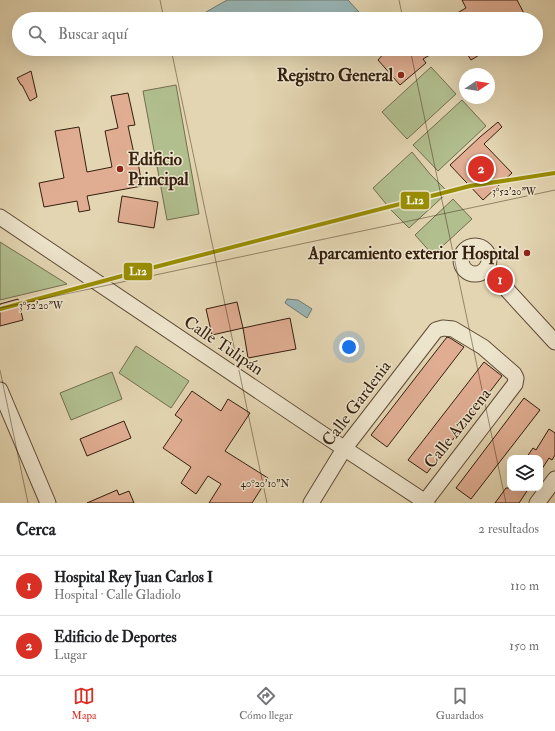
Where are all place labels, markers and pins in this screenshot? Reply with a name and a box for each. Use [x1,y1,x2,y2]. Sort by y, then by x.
place label: Registro General [277,65,394,87]
marker: Registro General [396,70,406,80]
place label: Edificio Principal [128,149,189,191]
pin: 2 [468,154,494,184]
marker: Edificio Principal [115,164,125,174]
place label: Aparcamiento exterior Hospital [307,243,520,265]
marker: Aparcamiento exterior Hospital [522,248,532,258]
pin: 1 [487,265,513,295]

